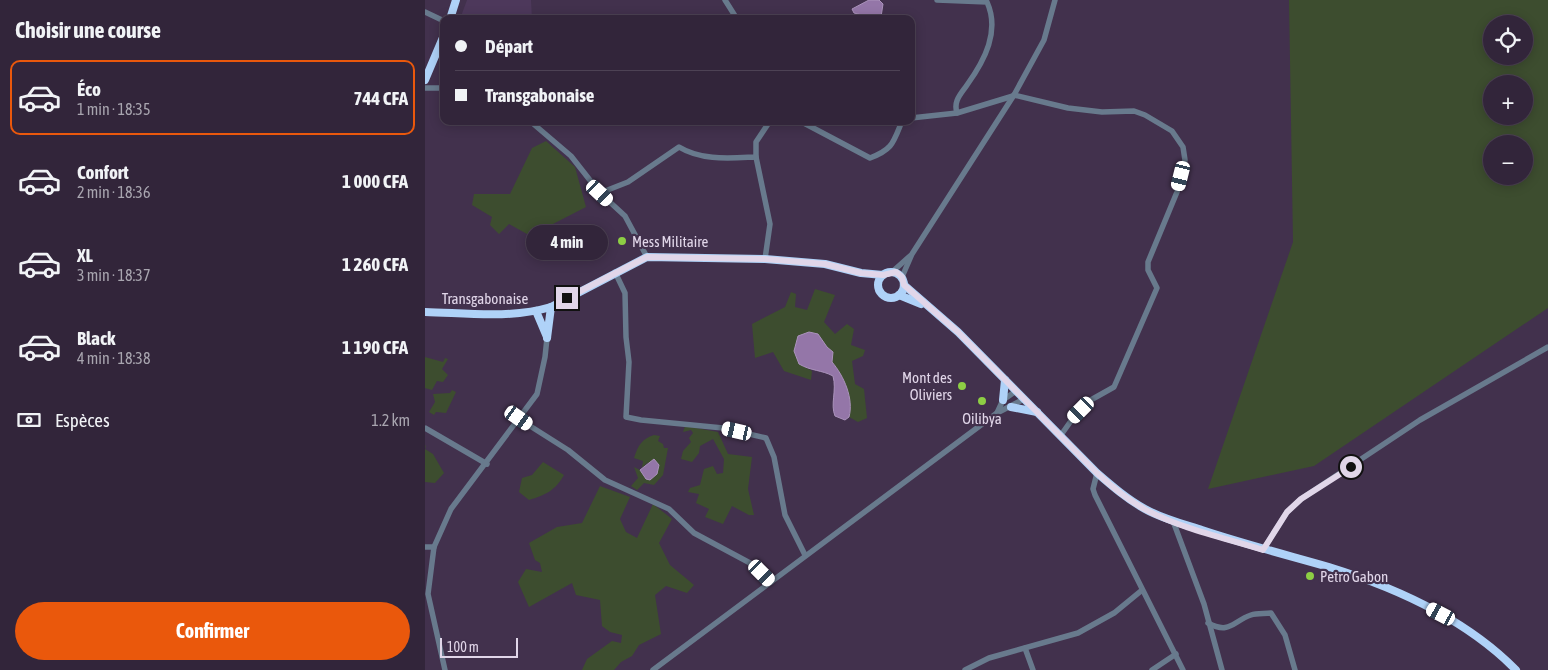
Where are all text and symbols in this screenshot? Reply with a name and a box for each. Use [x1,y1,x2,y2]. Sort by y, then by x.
map controls [1483,15,1533,185]
button: locate [1483,15,1533,65]
text: Choisir une course [15,17,161,43]
text: Départ [485,35,533,57]
icon: car [17,75,62,120]
button: + [1483,75,1533,125]
text: Éco [77,78,101,100]
text: Transgabonaise [485,84,595,106]
text: 744 CFA [353,87,408,109]
text: 1 min · 18:35 [77,100,150,118]
button: − [1483,135,1533,185]
icon: car [17,158,62,203]
car [1170,160,1191,192]
text: Confort [77,161,129,183]
text: 1 000 CFA [342,170,408,192]
car [583,177,616,209]
text: 2 min · 18:36 [77,183,150,201]
callout: 4 min [526,226,608,260]
text: 4 min [551,233,583,251]
place label: Mess Militaire [632,233,709,250]
marker: Mess Militaire [616,235,628,247]
icon: car [17,241,62,286]
text: XL [77,244,93,266]
text: 1 260 CFA [342,253,408,275]
text: 3 min · 18:37 [77,266,150,284]
route end [556,287,578,309]
street label: Transgabonaise [442,290,528,307]
icon: car [17,324,62,369]
text: Black [77,327,115,349]
text: 1 190 CFA [342,336,408,358]
text: 4 min · 18:38 [77,349,150,367]
place label: Mont des Oliviers [902,369,952,403]
marker: Mont des Oliviers [956,380,968,392]
car [1065,394,1096,426]
marker: Oilibya [976,395,988,407]
car [502,403,535,433]
icon: cash [15,406,43,434]
text: Espèces [55,409,110,431]
place label: Oilibya [962,410,1002,427]
text: 1.2 km [371,411,410,429]
car [720,420,753,442]
route start [1340,456,1362,478]
car [746,557,777,589]
place label: Petro Gabon [1320,568,1388,585]
marker: Petro Gabon [1304,570,1316,582]
car [1424,600,1457,628]
button: Confirmer [15,602,410,660]
scale bar [440,635,517,658]
text: 100 m [447,639,479,655]

